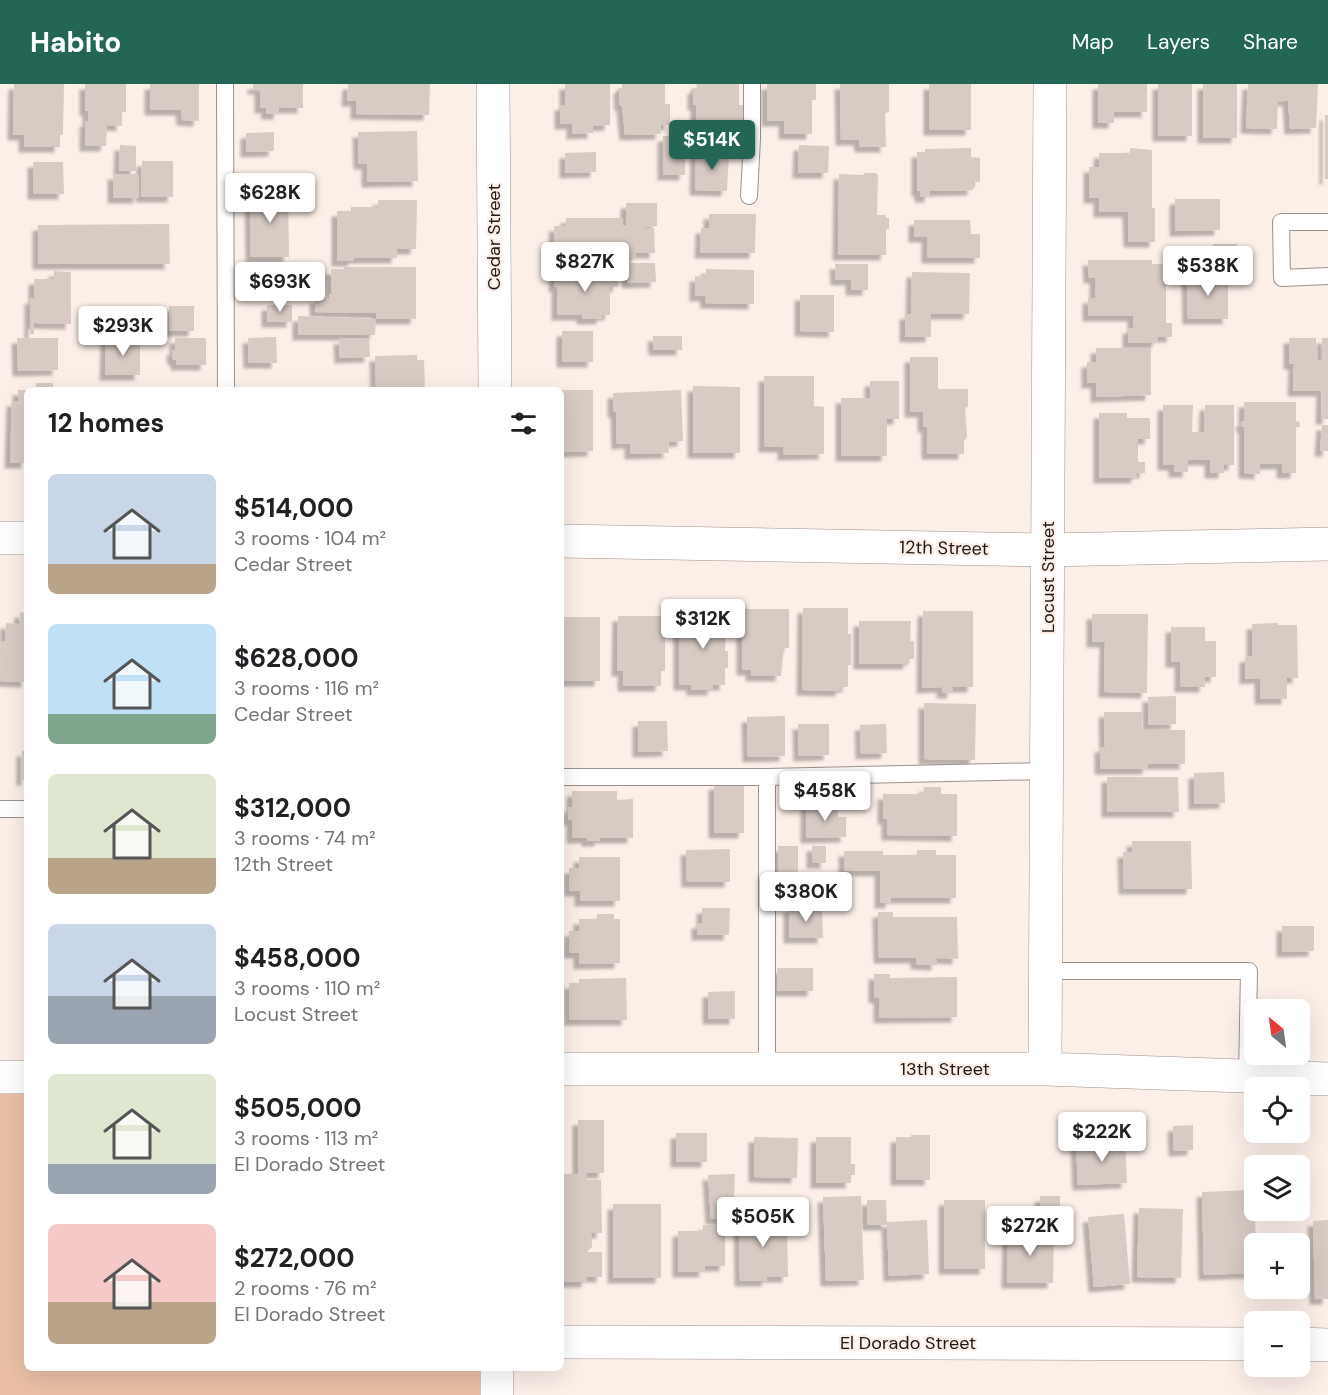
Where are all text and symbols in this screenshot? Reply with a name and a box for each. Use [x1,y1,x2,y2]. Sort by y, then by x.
text: Habito [30,24,121,61]
text: Map [1072,28,1114,56]
text: Layers [1147,28,1210,56]
text: Share [1243,28,1298,56]
pin: $514K [670,120,754,171]
text: $514K [683,126,741,152]
pin: $628K [228,173,312,224]
text: $628K [239,179,301,205]
street label: Cedar Street [482,184,506,290]
pin: $827K [543,242,627,293]
pin: $538K [1166,246,1250,297]
text: $827K [555,248,615,274]
text: $538K [1177,252,1239,278]
pin: $693K [238,262,322,313]
text: $693K [249,268,311,294]
pin: $293K [81,306,165,357]
text: $293K [92,312,154,338]
text: 12 homes [48,406,164,440]
icon: filters [507,407,540,440]
text: $514,000 [234,491,354,525]
icon: home [96,498,168,570]
street label: Locust Street [1036,521,1060,633]
text: 3 rooms · 104 m² [234,525,386,551]
street label: 12th Street [899,535,989,561]
text: Cedar Street [234,551,353,577]
pin: $312K [661,599,745,650]
text: $312K [675,605,731,631]
text: $628,000 [234,641,359,675]
icon: home [96,648,168,720]
text: 3 rooms · 116 m² [234,675,379,701]
text: Cedar Street [234,701,353,727]
pin: $458K [783,771,867,822]
text: $458K [793,777,857,803]
text: $312,000 [234,791,351,825]
icon: home [96,798,168,870]
text: 3 rooms · 74 m² [234,825,376,851]
text: 12th Street [234,851,333,877]
pin: $380K [764,872,848,923]
text: $380K [774,878,838,904]
text: $458,000 [234,941,361,975]
icon: home [96,948,168,1020]
text: 3 rooms · 110 m² [234,975,380,1001]
north arrow [1244,999,1310,1065]
map controls [1244,999,1310,1377]
text: Locust Street [234,1001,358,1027]
street label: 13th Street [900,1057,990,1081]
button: locate [1244,1077,1310,1143]
text: $505,000 [234,1091,362,1125]
icon: home [96,1098,168,1170]
pin: $222K [1060,1112,1144,1163]
text: $222K [1072,1118,1132,1144]
text: 3 rooms · 113 m² [234,1125,378,1151]
text: El Dorado Street [234,1151,385,1177]
button: layers [1244,1155,1310,1221]
pin: $505K [721,1197,805,1248]
text: $505K [731,1203,795,1229]
pin: $272K [988,1206,1072,1257]
text: $272K [1001,1212,1059,1238]
button: + [1244,1233,1310,1299]
text: $272,000 [234,1241,355,1275]
icon: home [96,1248,168,1320]
text: 2 rooms · 76 m² [234,1275,377,1301]
text: El Dorado Street [234,1301,385,1327]
button: − [1244,1311,1310,1377]
street label: El Dorado Street [840,1331,976,1355]

